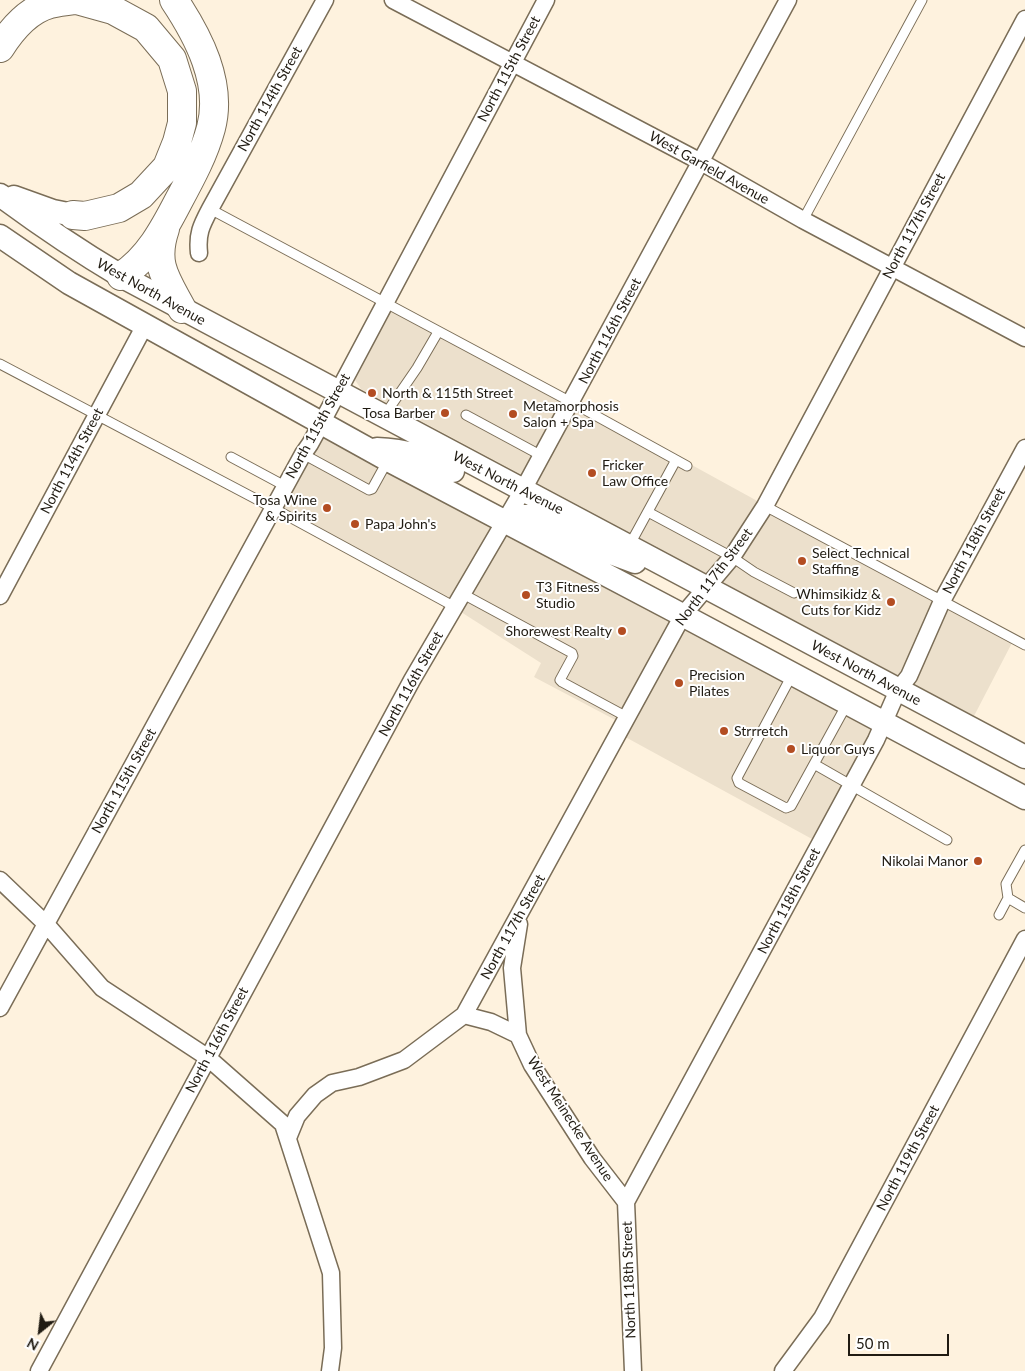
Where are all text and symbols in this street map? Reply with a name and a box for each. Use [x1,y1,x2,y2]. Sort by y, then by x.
street label: North 115th Street [474,13,544,125]
street label: North 114th Street [234,44,306,154]
street label: West Garfield Avenue [646,128,772,208]
street label: North 117th Street [879,170,949,282]
street label: West North Avenue [94,255,208,329]
street label: North 116th Street [575,275,645,387]
street label: North 115th Street [282,371,354,481]
place label: North & 115th Street [382,385,513,401]
marker: North & 115th Street [366,387,378,399]
place label: Metamorphosis Salon + Spa [523,398,619,431]
street label: North 114th Street [37,405,107,517]
place label: Tosa Barber [363,405,435,421]
marker: Tosa Barber [439,407,451,419]
marker: Metamorphosis Salon + Spa [507,408,519,420]
street label: West North Avenue [450,448,566,518]
place label: Fricker Law Office [602,457,668,490]
marker: Fricker Law Office [586,467,598,479]
street label: North 118th Street [939,485,1009,597]
place label: Tosa Wine & Spirits [253,492,317,524]
marker: Tosa Wine & Spirits [321,502,333,514]
place label: Papa John's [365,516,436,532]
marker: Papa John's [349,518,361,530]
street label: North 117th Street [672,525,756,629]
place label: Select Technical Staffing [812,545,909,578]
marker: Select Technical Staffing [796,555,808,567]
place label: T3 Fitness Studio [536,579,600,612]
place label: Whimsikidz & Cuts for Kidz [796,586,881,618]
marker: T3 Fitness Studio [520,589,532,601]
marker: Whimsikidz & Cuts for Kidz [885,596,897,608]
place label: Shorewest Realty [505,623,612,639]
marker: Shorewest Realty [616,625,628,637]
street label: North 116th Street [375,629,447,739]
street label: West North Avenue [808,637,924,709]
place label: Precision Pilates [689,667,745,700]
marker: Precision Pilates [673,677,685,689]
place label: Strrretch [734,723,788,739]
marker: Strrretch [718,725,730,737]
street label: North 115th Street [88,726,160,836]
place label: Liquor Guys [801,741,875,757]
marker: Liquor Guys [785,743,797,755]
street label: North 118th Street [754,845,824,957]
place label: Nikolai Manor [882,853,968,869]
marker: Nikolai Manor [972,855,984,867]
street label: North 117th Street [477,872,549,982]
street label: North 116th Street [182,984,252,1096]
street label: West Meinecke Avenue [523,1054,617,1184]
street label: North 119th Street [873,1102,943,1214]
street label: North 118th Street [619,1221,639,1339]
north arrow [15,1306,65,1356]
scale bar [850,1324,951,1356]
text: 50 m [856,1334,890,1352]
text: N [24,1335,41,1355]

